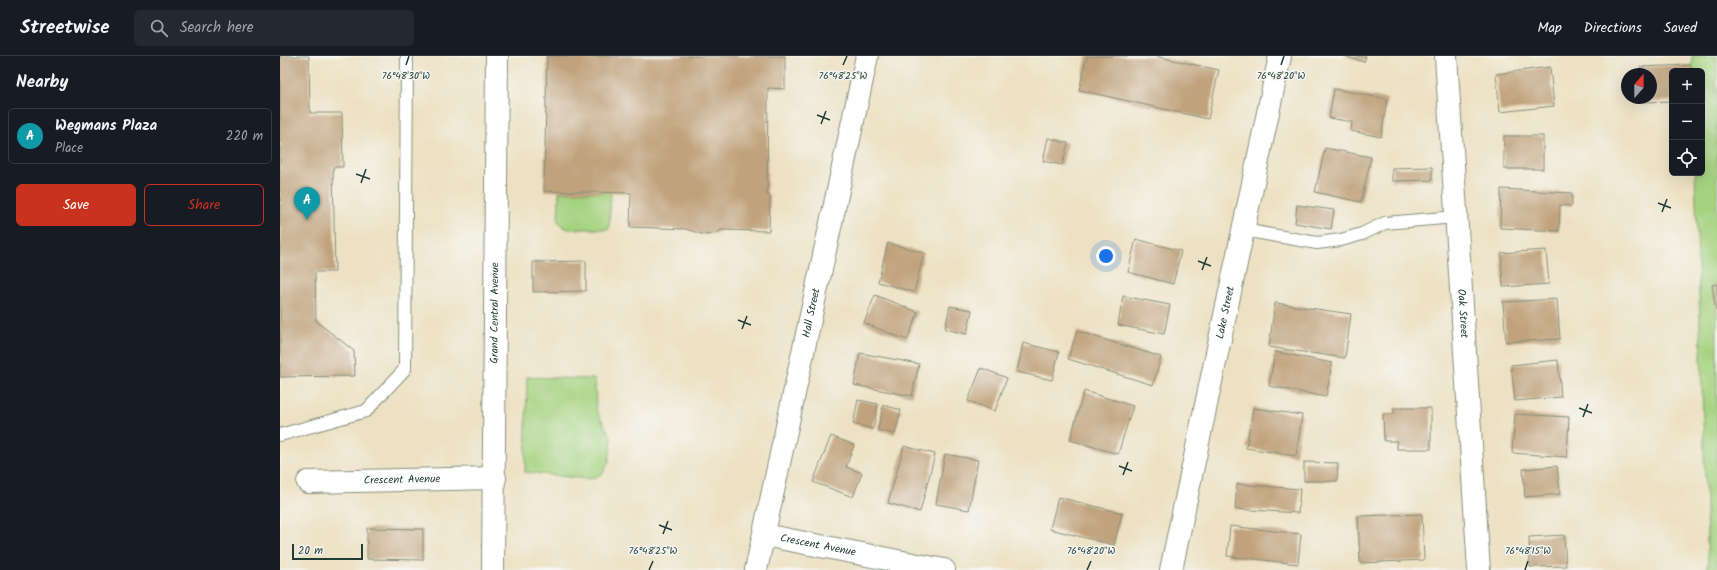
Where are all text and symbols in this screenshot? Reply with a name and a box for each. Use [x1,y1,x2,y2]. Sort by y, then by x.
search box [134,10,414,46]
text: Streetwise [20,13,110,43]
text: Search here [180,16,254,40]
icon: search [148,17,170,39]
text: Map [1537,17,1562,39]
text: Directions [1584,17,1642,39]
text: Saved [1664,17,1697,39]
text: 76°48'30"W [382,68,430,84]
text: 76°48'25"W [819,68,868,84]
text: 76°48'20"W [1257,68,1305,84]
north arrow [1621,68,1657,104]
map controls [1669,68,1705,176]
button: + [1669,68,1705,104]
text: Nearby [16,69,68,96]
button: − [1669,104,1705,140]
text: Wegmans Plaza [55,114,157,138]
text: A [26,126,34,147]
text: 220 m [226,126,263,147]
text: Place [55,138,83,159]
button: locate [1669,140,1705,176]
button: Save [16,184,136,226]
button: Share [144,184,264,226]
pin: A [294,187,320,220]
your location [1096,246,1116,266]
street label: Grand Central Avenue [486,262,504,364]
street label: Lake Street [1211,284,1240,341]
street label: Hall Street [797,286,826,339]
street label: Oak Street [1452,288,1473,339]
street label: Crescent Avenue [363,470,441,490]
street label: Crescent Avenue [779,529,857,562]
scale bar [292,542,363,561]
text: 20 m [298,542,323,560]
text: 76°48'25"W [629,543,678,559]
text: 76°48'20"W [1067,543,1115,559]
text: 76°48'15"W [1505,543,1551,559]

